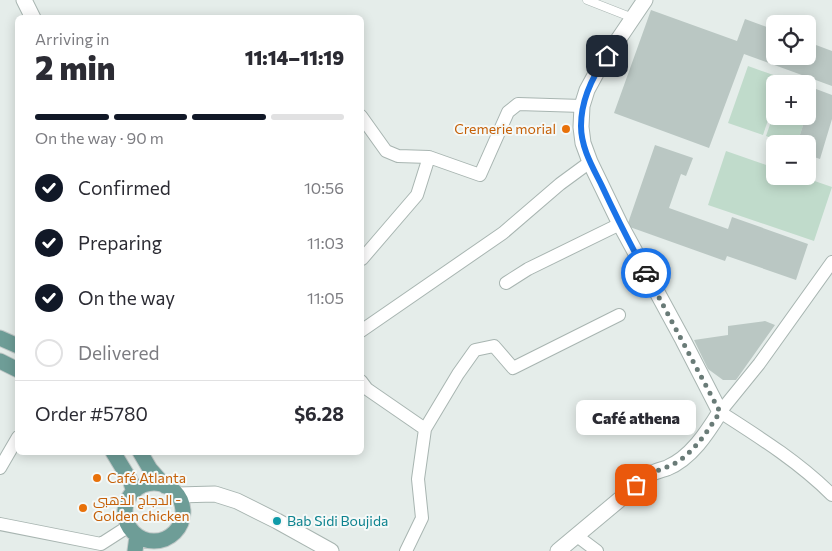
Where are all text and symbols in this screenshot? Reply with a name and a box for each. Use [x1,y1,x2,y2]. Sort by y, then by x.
map controls [766,15,816,185]
button: locate [766,15,816,65]
text: Arriving in [35,29,109,48]
pin [586,35,628,77]
icon: home [593,42,621,70]
text: 11:14–11:19 [245,46,344,69]
text: 2 min [35,47,115,87]
button: + [766,75,816,125]
place label: Cremerie morial [454,120,556,137]
marker: Cremerie morial [560,123,572,135]
text: On the way · 90 m [35,128,164,147]
button: − [766,135,816,185]
icon: check [35,174,63,202]
text: Confirmed [78,176,171,199]
text: 10:56 [304,178,344,197]
icon: check [35,229,63,257]
text: Preparing [78,231,162,254]
text: 11:03 [307,233,344,252]
courier [621,248,671,298]
icon: car [632,259,660,287]
icon: check [35,284,63,312]
text: On the way [78,286,175,309]
text: 11:05 [307,288,344,307]
text: Delivered [78,341,159,364]
callout: Café athena [576,400,696,435]
text: Order #5780 [35,402,148,425]
text: $6.28 [294,402,344,425]
text: Café athena [592,408,680,427]
pin [615,464,657,506]
place label: Café Atlanta [107,469,186,486]
icon: bag [622,471,650,499]
marker: Café Atlanta [91,472,103,484]
place label: الدجاج الذهبي - Golden chicken [93,491,190,524]
marker: الدجاج الذهبي - Golden chicken [77,502,89,514]
place label: Bab Sidi Boujida [287,512,388,529]
marker: Bab Sidi Boujida [271,515,283,527]

